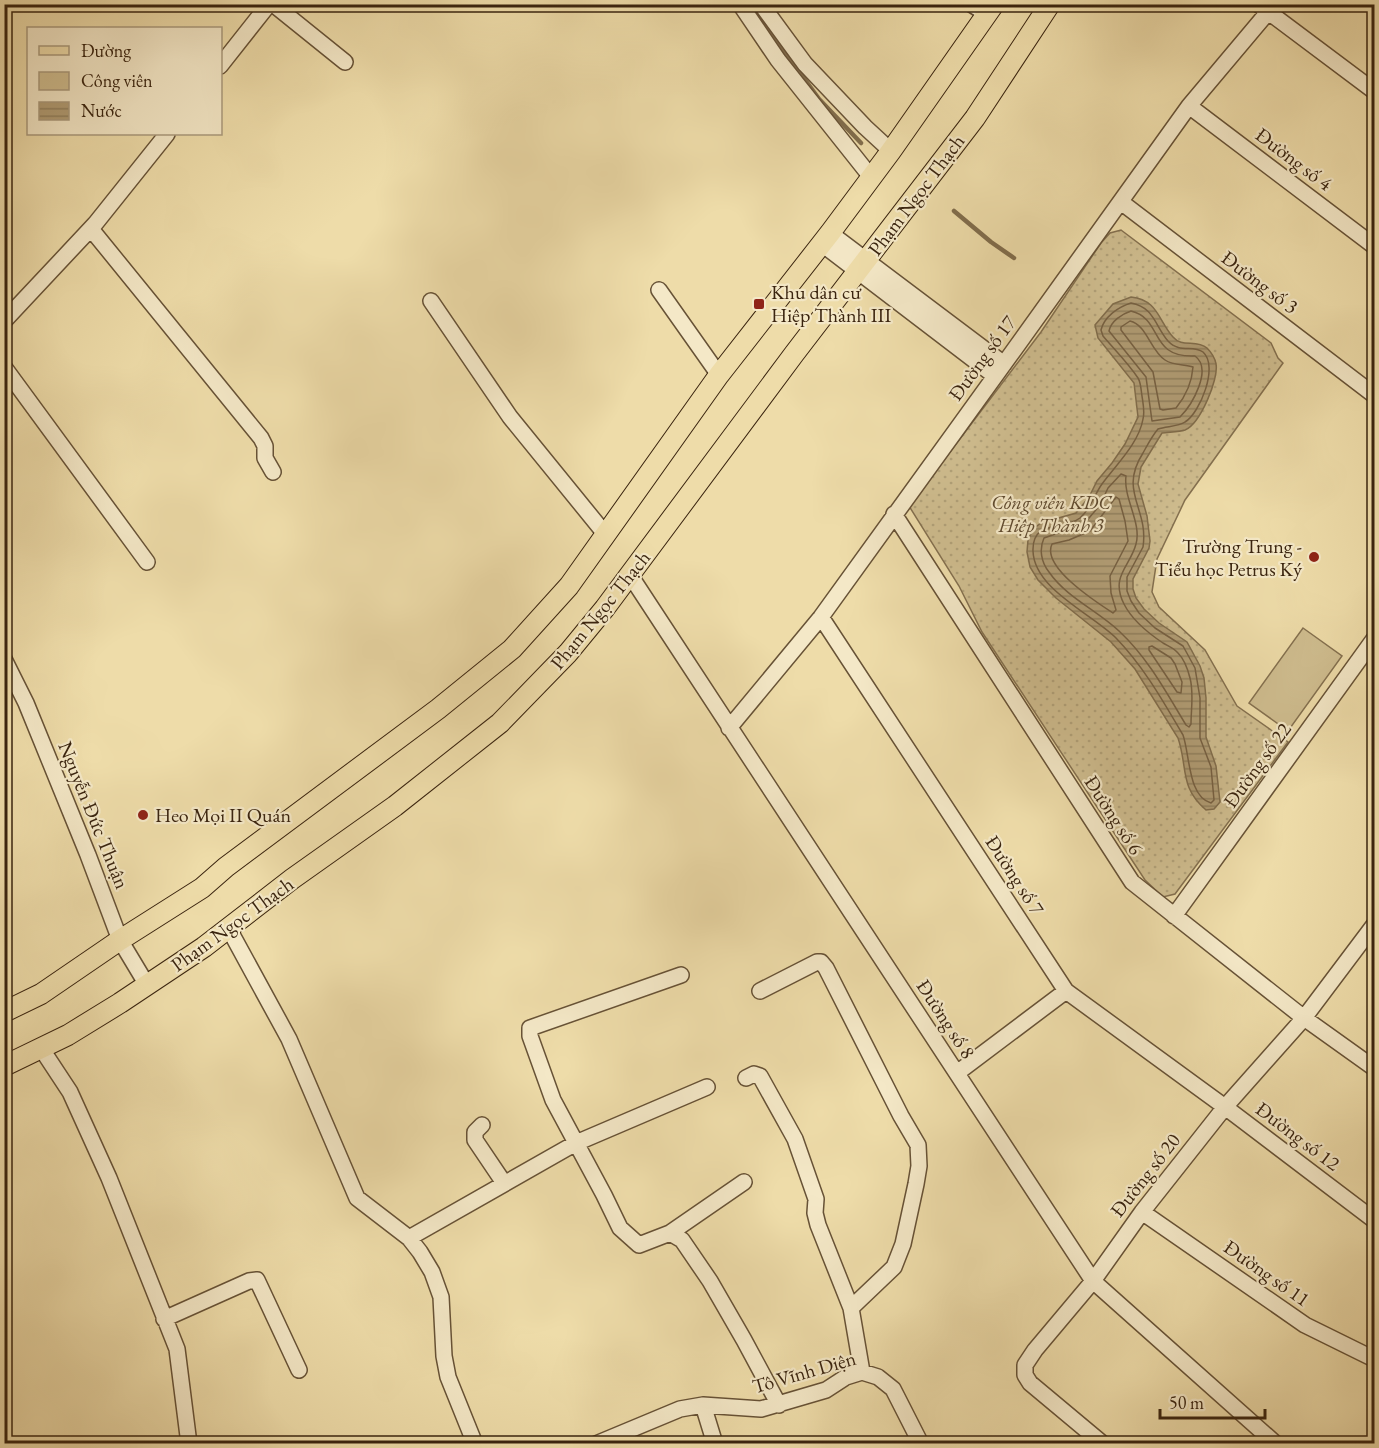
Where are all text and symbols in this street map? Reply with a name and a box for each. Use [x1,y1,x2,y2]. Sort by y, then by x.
legend [27,27,222,135]
text: Đường [81,39,131,62]
text: Công viên [81,69,153,92]
text: Nước [81,99,122,122]
street label: Đường số 4 [1250,122,1338,197]
street label: Phạm Ngọc Thạch [862,129,970,261]
street label: Đường số 3 [1216,245,1304,319]
place label: Khu dân cư Hiệp Thành III [771,279,891,328]
marker: Khu dân cư Hiệp Thành III [752,297,766,311]
street label: Đường số 17 [942,310,1022,406]
park label: Công viên KDC Hiệp Thành 3 [991,489,1113,538]
place label: Trường Trung - Tiểu học Petrus Ký [1155,533,1302,582]
street label: Phạm Ngọc Thạch [544,545,656,675]
marker: Trường Trung - Tiểu học Petrus Ký [1307,550,1321,564]
street label: Đường số 22 [1217,717,1297,813]
street label: Nguyễn Đức Thuận [53,737,136,893]
street label: Đường số 6 [1079,770,1150,860]
place label: Heo Mọi II Quán [155,802,291,828]
marker: Heo Mọi II Quán [136,808,150,822]
street label: Đường số 7 [980,830,1051,920]
street label: Phạm Ngọc Thạch [165,871,299,977]
street label: Đường số 8 [911,974,981,1064]
street label: Đường số 12 [1251,1096,1346,1176]
street label: Đường số 20 [1104,1128,1186,1222]
street label: Đường số 11 [1219,1234,1315,1312]
street label: Tô Vĩnh Diện [749,1345,859,1399]
scale bar [1160,1382,1265,1420]
text: 50 m [1169,1391,1204,1414]

